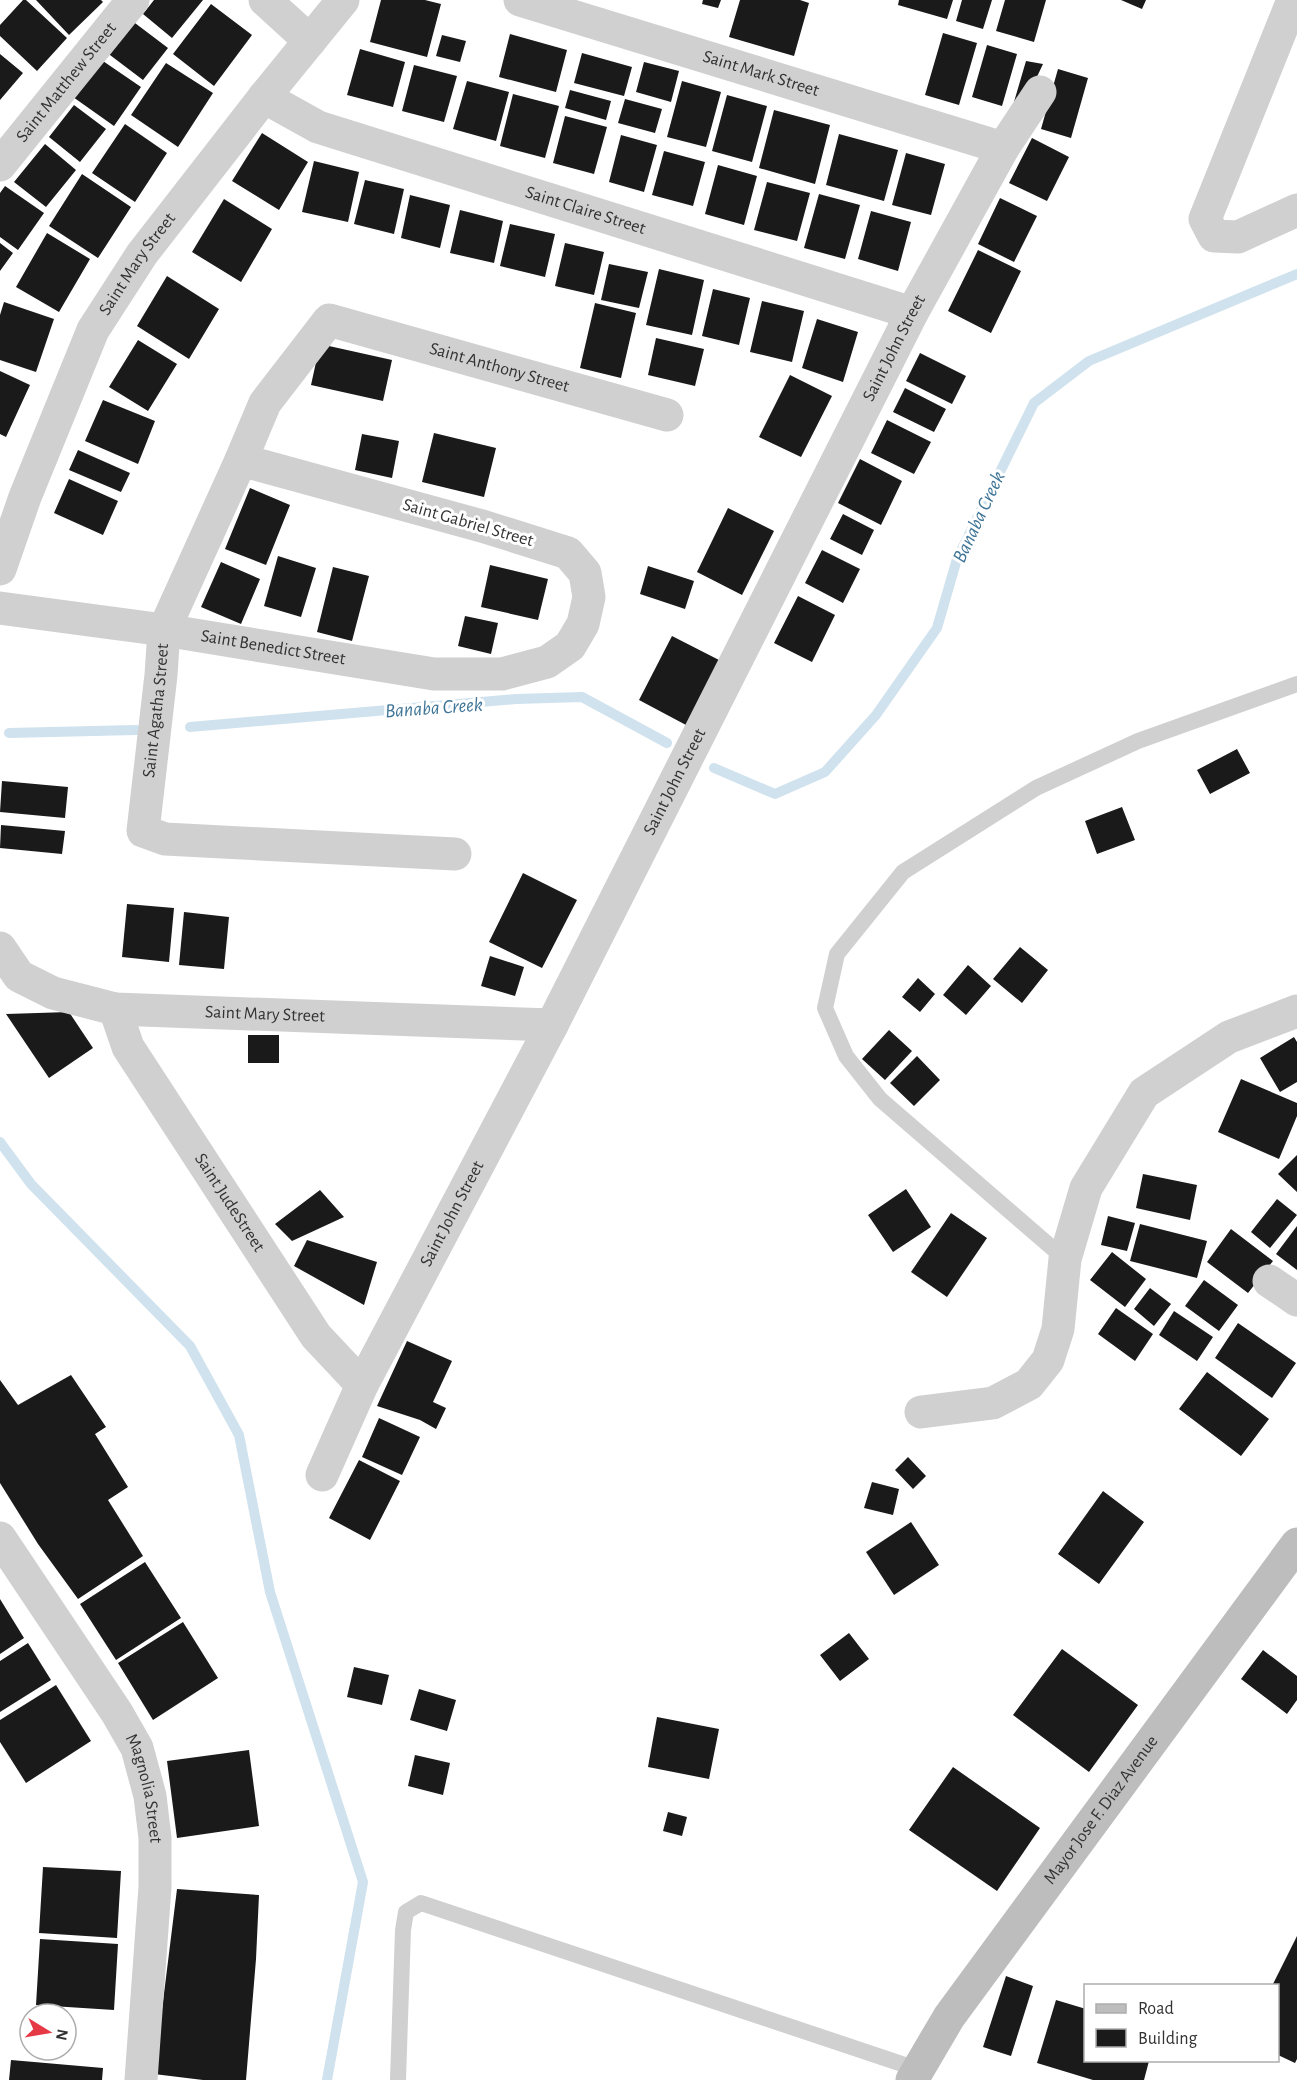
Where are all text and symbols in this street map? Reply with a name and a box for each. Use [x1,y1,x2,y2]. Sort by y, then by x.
street label: Saint Matthew Street [13,19,120,146]
street label: Saint Mark Street [701,48,821,100]
street label: Saint Claire Street [523,183,648,238]
street label: Saint Mary Street [96,209,179,319]
street label: Saint John Street [860,292,929,404]
street label: Saint Anthony Street [427,340,571,396]
water label: Banaba Creek [949,468,1009,566]
street label: Saint Gabriel Street [401,496,536,550]
street label: Saint Benedict Street [200,627,347,668]
street label: Saint Agatha Street [140,643,172,779]
water label: Banaba Creek [384,695,484,721]
street label: Saint John Street [641,725,709,838]
street label: Saint Mary Street [205,1003,326,1026]
street label: Saint JudeStreet [191,1150,268,1255]
street label: Saint John Street [417,1158,488,1270]
street label: Magnolia Street [122,1731,164,1843]
street label: Mayor Jose F. Diaz Avenue [1041,1732,1162,1888]
legend [1084,1984,1279,2062]
text: Road [1138,2000,1174,2018]
north arrow [18,2002,78,2062]
text: N [53,2028,71,2042]
text: Building [1138,2030,1198,2048]

